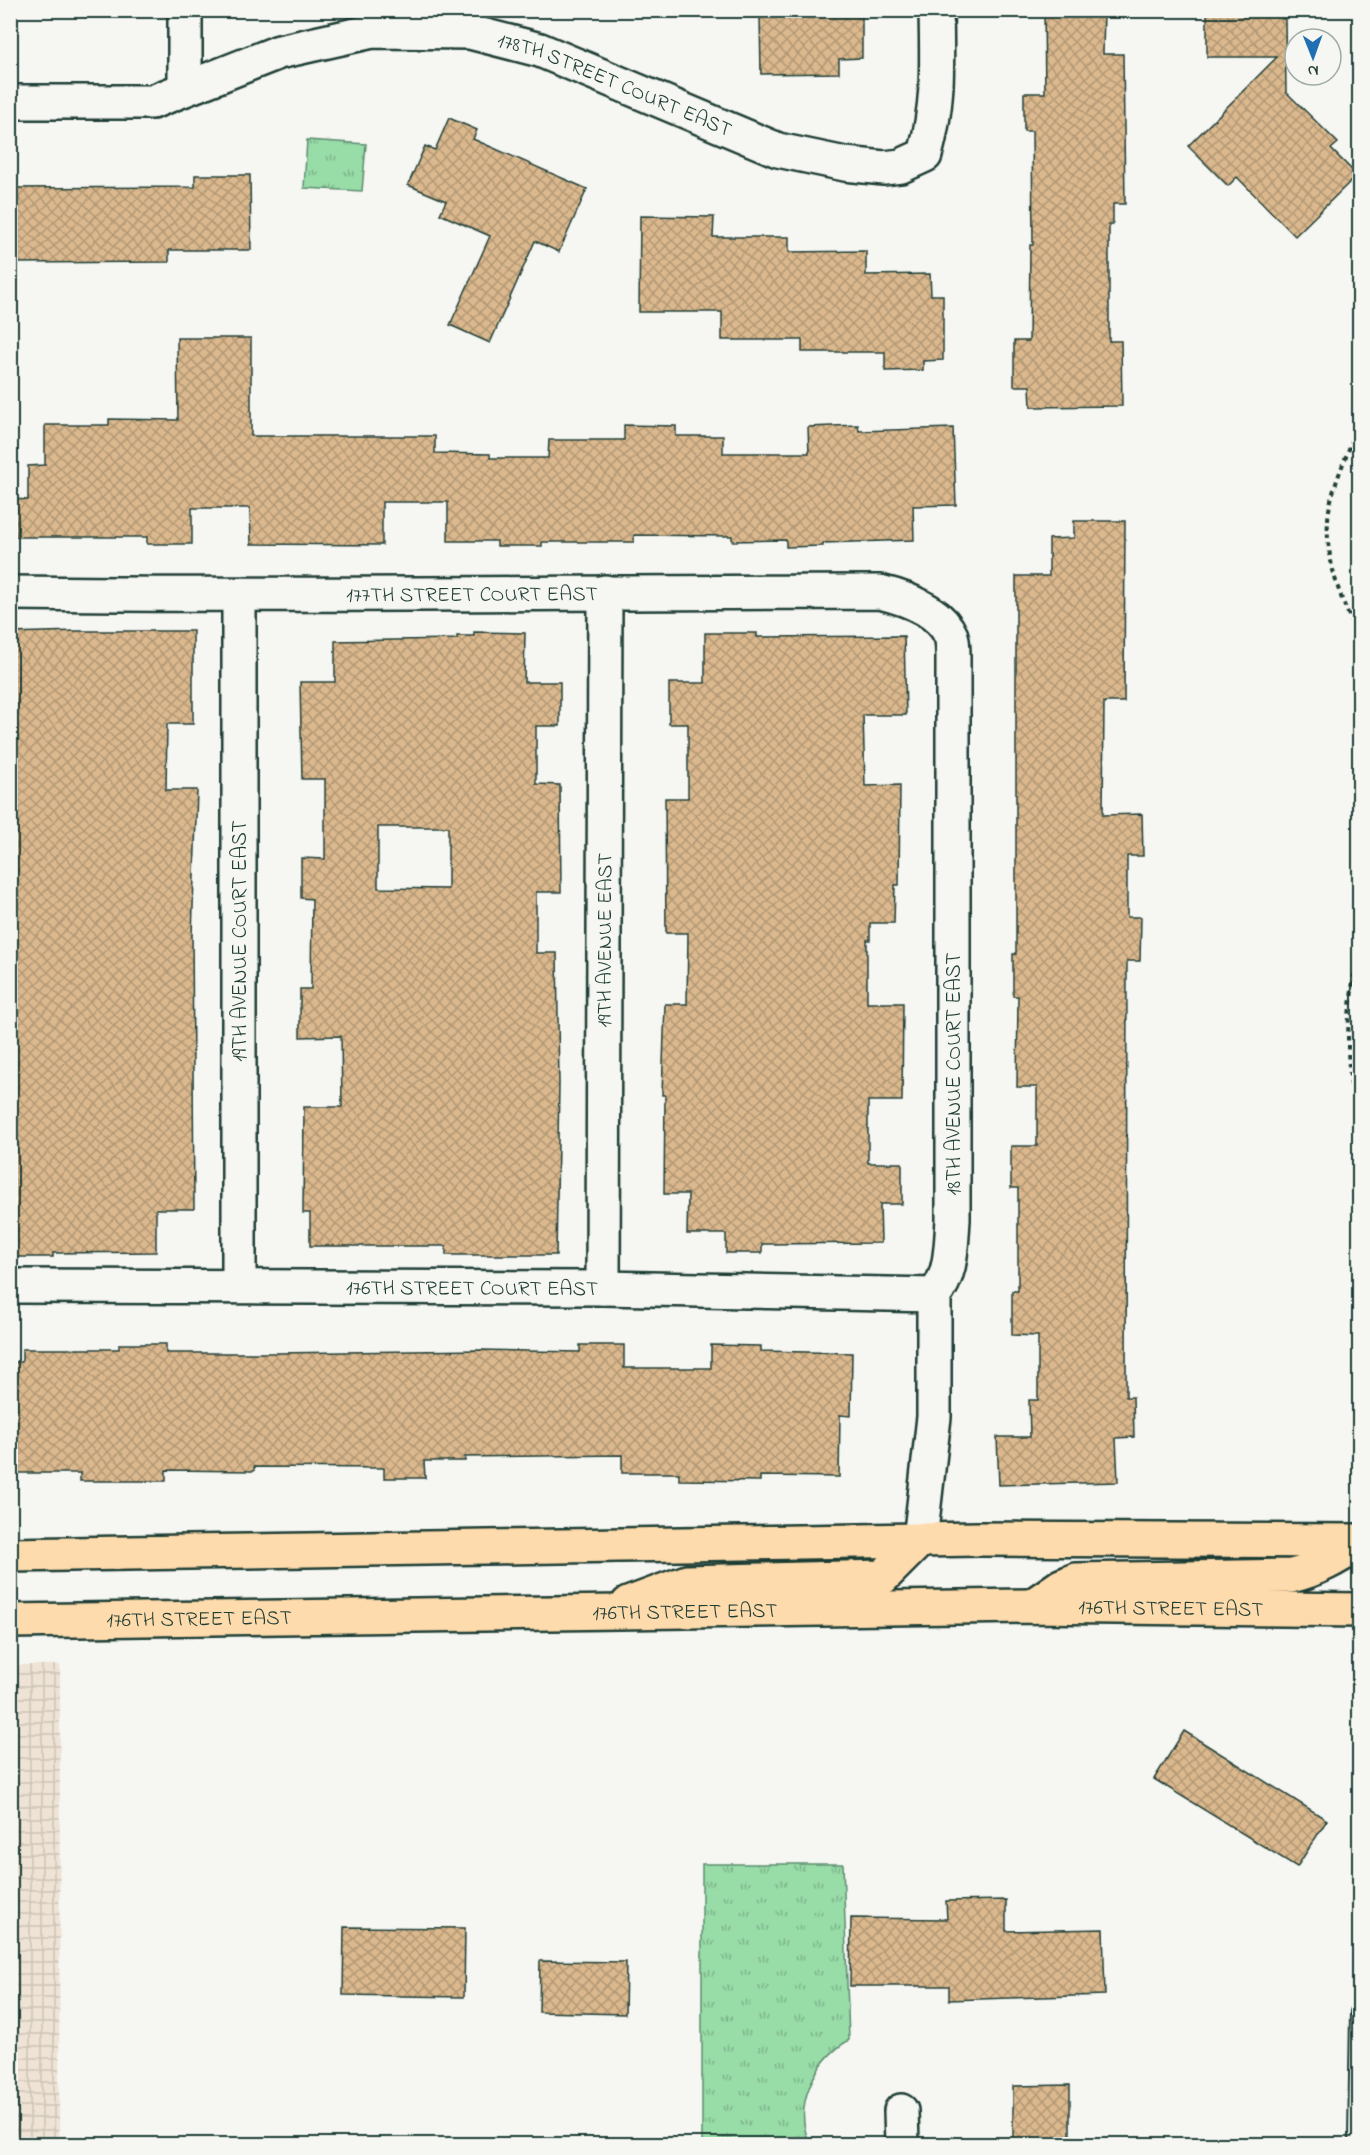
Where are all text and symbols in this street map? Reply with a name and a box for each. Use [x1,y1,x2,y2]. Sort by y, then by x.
street label: 178TH STREET COURT EAST [494,27,736,146]
north arrow [1283,27,1343,87]
text: N [1307,58,1319,82]
street label: 177TH STREET COURT EAST [346,580,598,611]
street label: 19TH AVENUE COURT EAST [226,820,256,1062]
street label: 19TH AVENUE EAST [591,853,621,1027]
street label: 18TH AVENUE COURT EAST [940,952,970,1196]
street label: 176TH STREET COURT EAST [346,1274,598,1305]
street label: 176TH STREET EAST [1078,1594,1264,1626]
street label: 176TH STREET EAST [592,1597,778,1629]
street label: 176TH STREET EAST [106,1604,292,1637]

